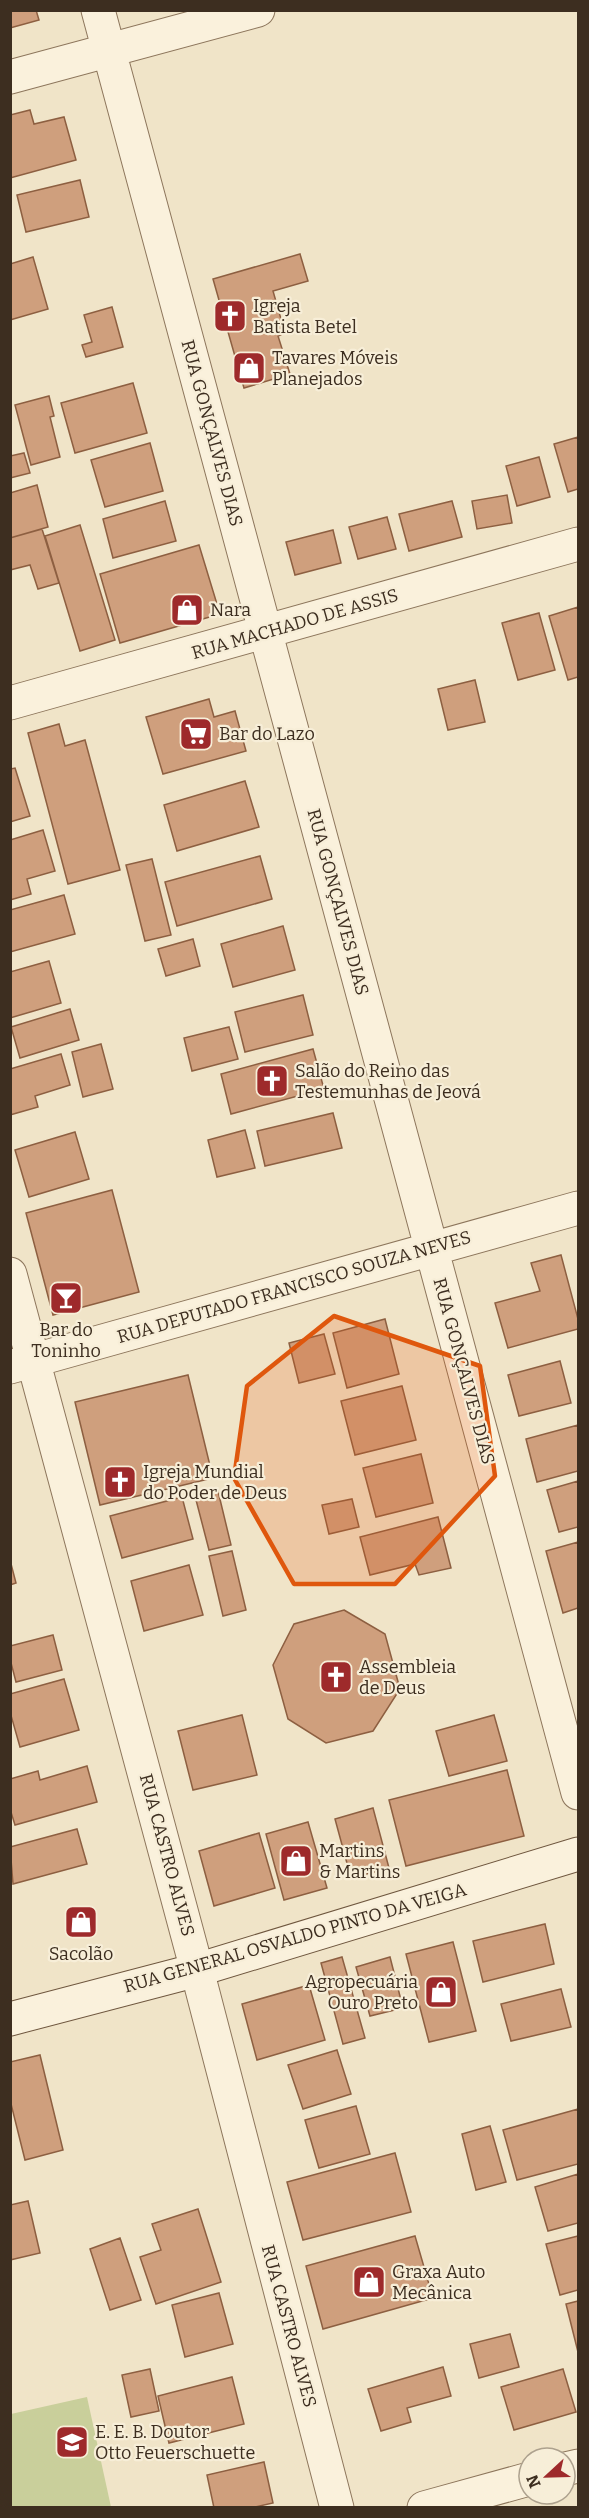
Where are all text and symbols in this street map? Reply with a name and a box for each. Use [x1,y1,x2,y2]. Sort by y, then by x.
place label: Igreja Batista Betel [253,295,357,338]
church icon: Igreja Batista Betel [212,298,248,334]
street label: RUA GONÇALVES DIAS [176,337,248,529]
place label: Tavares Móveis Planejados [272,347,398,390]
shop icon: Tavares Móveis Planejados [231,350,267,386]
street label: RUA MACHADO DE ASSIS [189,584,401,664]
shop icon: Nara [169,592,205,628]
place label: Nara [210,599,251,621]
supermarket icon: Bar do Lazo [178,716,214,752]
place label: Bar do Lazo [219,723,315,745]
street label: RUA GONÇALVES DIAS [302,806,374,998]
place label: Salão do Reino das Testemunhas de Jeová [295,1060,481,1103]
church icon: Salão do Reino das Testemunhas de Jeová [254,1063,290,1099]
street label: RUA DEPUTADO FRANCISCO SOUZA NEVES [115,1226,473,1348]
street label: RUA GONÇALVES DIAS [428,1275,500,1467]
bar icon: Bar do Toninho [48,1280,84,1316]
place label: Bar do Toninho [31,1319,101,1362]
place label: Igreja Mundial do Poder de Deus [143,1461,287,1504]
church icon: Igreja Mundial do Poder de Deus [102,1464,138,1500]
place label: Assembleia de Deus [359,1656,456,1699]
church icon: Assembleia de Deus [318,1659,354,1695]
street label: RUA CASTRO ALVES [135,1771,199,1939]
place label: Martins & Martins [319,1840,400,1883]
shop icon: Martins & Martins [278,1843,314,1879]
street label: RUA GENERAL OSVALDO PINTO DA VEIGA [121,1878,469,1998]
shop icon: Sacolão [63,1904,99,1940]
place label: Sacolão [49,1943,113,1965]
place label: Agropecuária Ouro Preto [305,1971,418,2014]
shop icon: Agropecuária Ouro Preto [423,1974,459,2010]
street label: RUA CASTRO ALVES [257,2242,321,2410]
place label: Graxa Auto Mecânica [392,2261,485,2304]
shop icon: Graxa Auto Mecânica [351,2264,387,2300]
place label: E. E. B. Doutor Otto Feuerschuette [95,2421,255,2464]
school or university icon: E. E. B. Doutor Otto Feuerschuette [54,2424,90,2460]
north arrow [517,2446,577,2506]
text: N [522,2472,545,2491]

